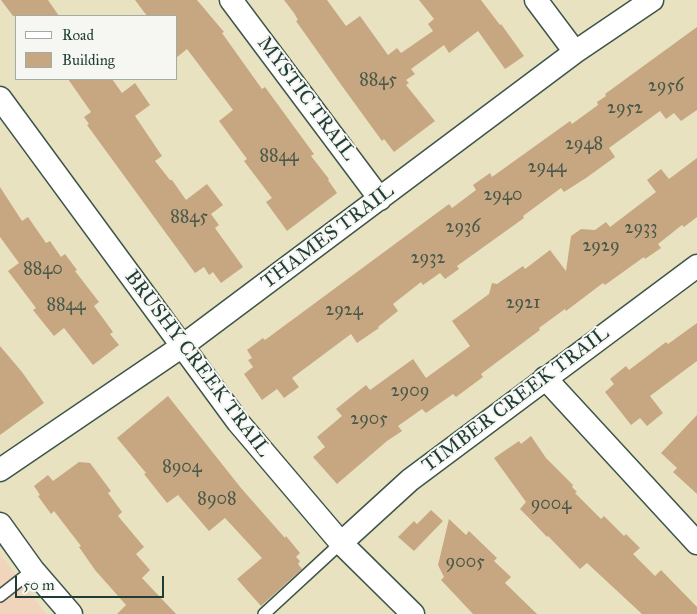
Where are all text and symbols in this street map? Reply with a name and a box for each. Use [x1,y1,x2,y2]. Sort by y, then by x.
legend [15,15,178,80]
text: Road [62,26,94,44]
street label: MYSTIC TRAIL [251,32,361,166]
text: Building [62,51,115,69]
house number: 8845 [359,70,397,92]
house number: 2956 [648,76,684,98]
house number: 2952 [607,98,643,120]
house number: 2948 [565,134,603,156]
house number: 8844 [259,146,299,168]
house number: 2944 [528,157,566,179]
street label: THAMES TRAIL [257,179,399,295]
house number: 2940 [483,185,523,207]
house number: 8845 [170,207,208,229]
house number: 2936 [446,217,480,239]
house number: 2933 [625,218,657,240]
house number: 2929 [582,236,620,258]
house number: 2932 [411,248,445,270]
house number: 8840 [23,259,63,281]
street label: BRUSHY CREEK TRAIL [119,266,275,462]
house number: 2921 [506,293,540,315]
house number: 8844 [46,295,86,317]
house number: 2924 [325,300,363,322]
street label: TIMBER CREEK TRAIL [418,322,614,478]
house number: 2909 [391,381,429,403]
house number: 2905 [350,409,388,431]
house number: 8904 [162,457,202,479]
house number: 8908 [197,489,237,511]
house number: 9004 [531,494,571,516]
house number: 9005 [446,552,484,574]
scale bar [18,566,166,598]
text: 50 m [23,576,55,594]

